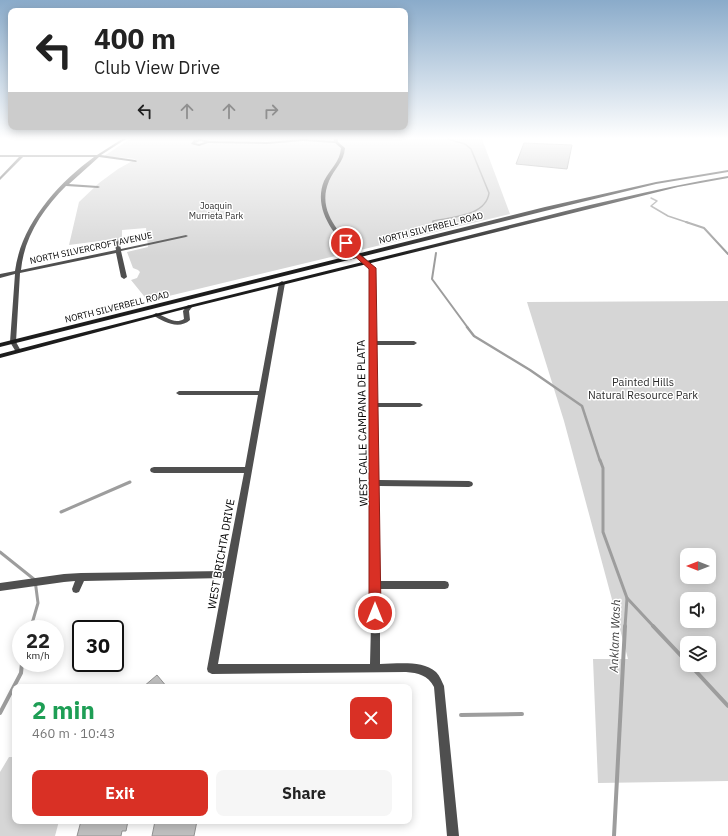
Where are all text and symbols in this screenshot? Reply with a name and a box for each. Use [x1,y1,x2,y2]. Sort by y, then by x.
text: 400 m [94,20,176,57]
icon: left [28,24,80,76]
text: Club View Drive [94,56,220,79]
icon: left [134,100,156,122]
icon: ahead [176,100,198,122]
icon: ahead [218,100,240,122]
icon: right [260,100,282,122]
park label: Joaquin Murrieta Park [189,200,244,221]
street label: NORTH SILVERBELL ROAD [378,209,484,246]
pin [329,226,363,260]
street label: NORTH SILVERCROFT AVENUE [29,229,153,266]
icon: arrive [335,232,357,254]
street label: NORTH SILVERBELL ROAD [64,288,170,325]
street label: WEST CALLE CAMPANA DE PLATA [354,340,370,506]
park label: Painted Hills Natural Resource Park [588,375,698,402]
street label: WEST BRICHTA DRIVE [204,498,238,610]
north arrow [680,548,716,584]
map controls [680,548,716,672]
position arrow [354,592,396,634]
button: sound [680,592,716,628]
water label: Anklam Wash [606,599,623,674]
speed limit sign: 30 [72,620,124,672]
text: 22 [26,627,50,654]
button: layers [680,636,716,672]
text: km/h [26,649,50,662]
text: 2 min [32,694,95,726]
button: close [350,697,392,739]
text: 460 m · 10:43 [32,725,115,742]
button: Exit [32,770,208,816]
button: Share [216,770,392,816]

